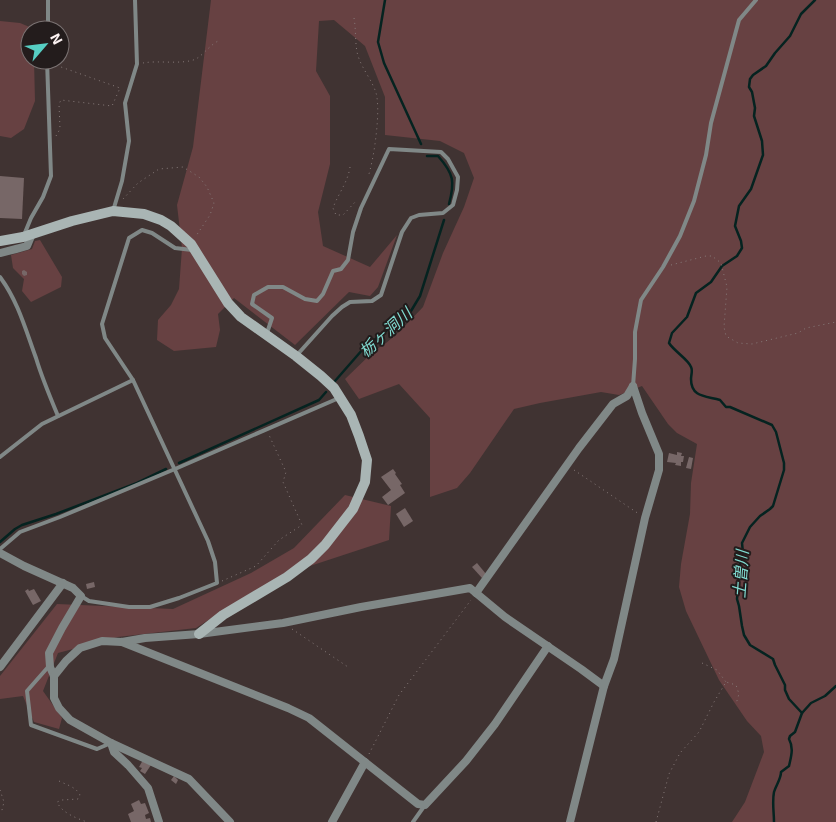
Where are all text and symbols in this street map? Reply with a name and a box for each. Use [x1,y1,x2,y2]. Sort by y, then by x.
north arrow [20,20,70,70]
text: N [47,30,67,47]
water label: 栃ヶ洞川 [355,302,417,360]
water label: 土曽川 [729,547,751,599]

